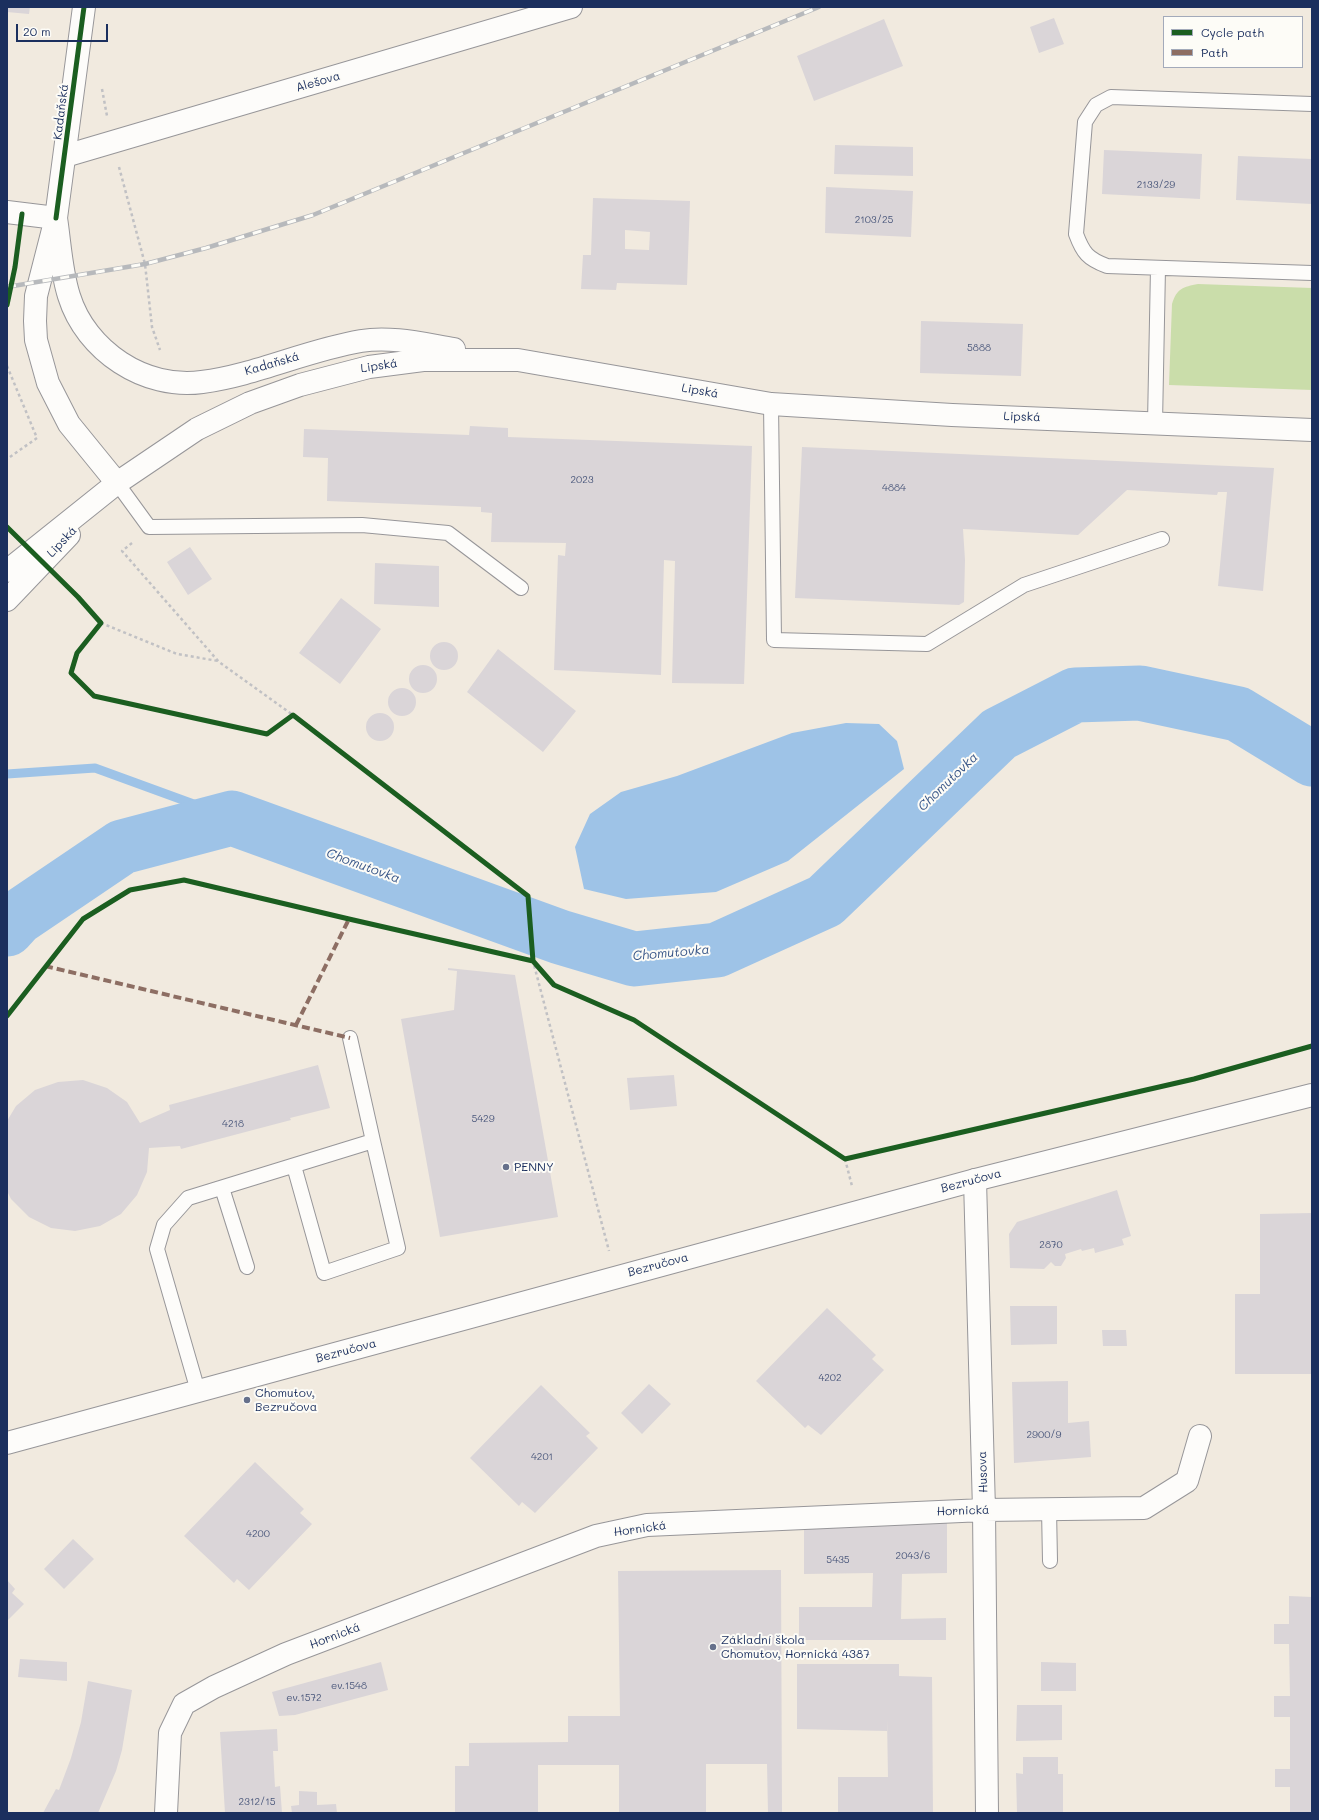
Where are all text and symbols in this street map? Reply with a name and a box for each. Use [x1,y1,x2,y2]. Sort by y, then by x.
scale bar [18,16,110,42]
legend [1163,16,1303,68]
text: 20 m [23,23,51,39]
text: Cycle path [1201,24,1264,40]
text: Path [1201,44,1228,60]
street label: Alešova [294,69,342,95]
street label: Kadaňská [50,83,72,141]
house number: 2133/29 [1137,179,1175,191]
house number: 2103/25 [855,214,893,226]
house number: 5888 [967,342,991,354]
street label: Kadaňská [243,349,301,379]
street label: Lipská [360,356,398,376]
street label: Lipská [680,381,720,401]
street label: Lipská [1003,409,1041,425]
house number: 2023 [570,474,594,486]
house number: 4884 [882,482,906,494]
street label: Lipská [44,524,80,560]
water label: Chomutovka [915,750,981,814]
water label: Chomutovka [324,845,402,887]
water label: Chomutovka [632,942,710,964]
house number: 5429 [471,1113,495,1125]
house number: 4218 [222,1118,244,1130]
place label: PENNY [514,1160,554,1174]
marker: PENNY [501,1162,511,1172]
street label: Bezručova [939,1166,1003,1196]
house number: 2870 [1039,1239,1063,1251]
street label: Bezručova [626,1250,690,1280]
street label: Bezručova [314,1336,378,1366]
house number: 4202 [818,1372,842,1384]
place label: Chomutov, Bezručova [255,1386,317,1414]
marker: Chomutov, Bezručova [242,1395,252,1405]
house number: 2900/9 [1027,1429,1061,1441]
house number: 4201 [531,1451,553,1463]
street label: Husova [975,1451,991,1493]
street label: Hornická [936,1503,990,1519]
street label: Hornická [613,1518,667,1540]
house number: 4200 [246,1528,270,1540]
house number: 2043/6 [896,1550,930,1562]
house number: 5435 [826,1554,850,1566]
street label: Hornická [308,1620,362,1652]
place label: Základní škola Chomutov, Hornická 4387 [721,1633,870,1661]
marker: Základní škola Chomutov, Hornická 4387 [708,1642,718,1652]
house number: ev.1548 [331,1680,367,1692]
house number: ev.1572 [286,1692,322,1704]
house number: 2312/15 [238,1796,276,1808]

